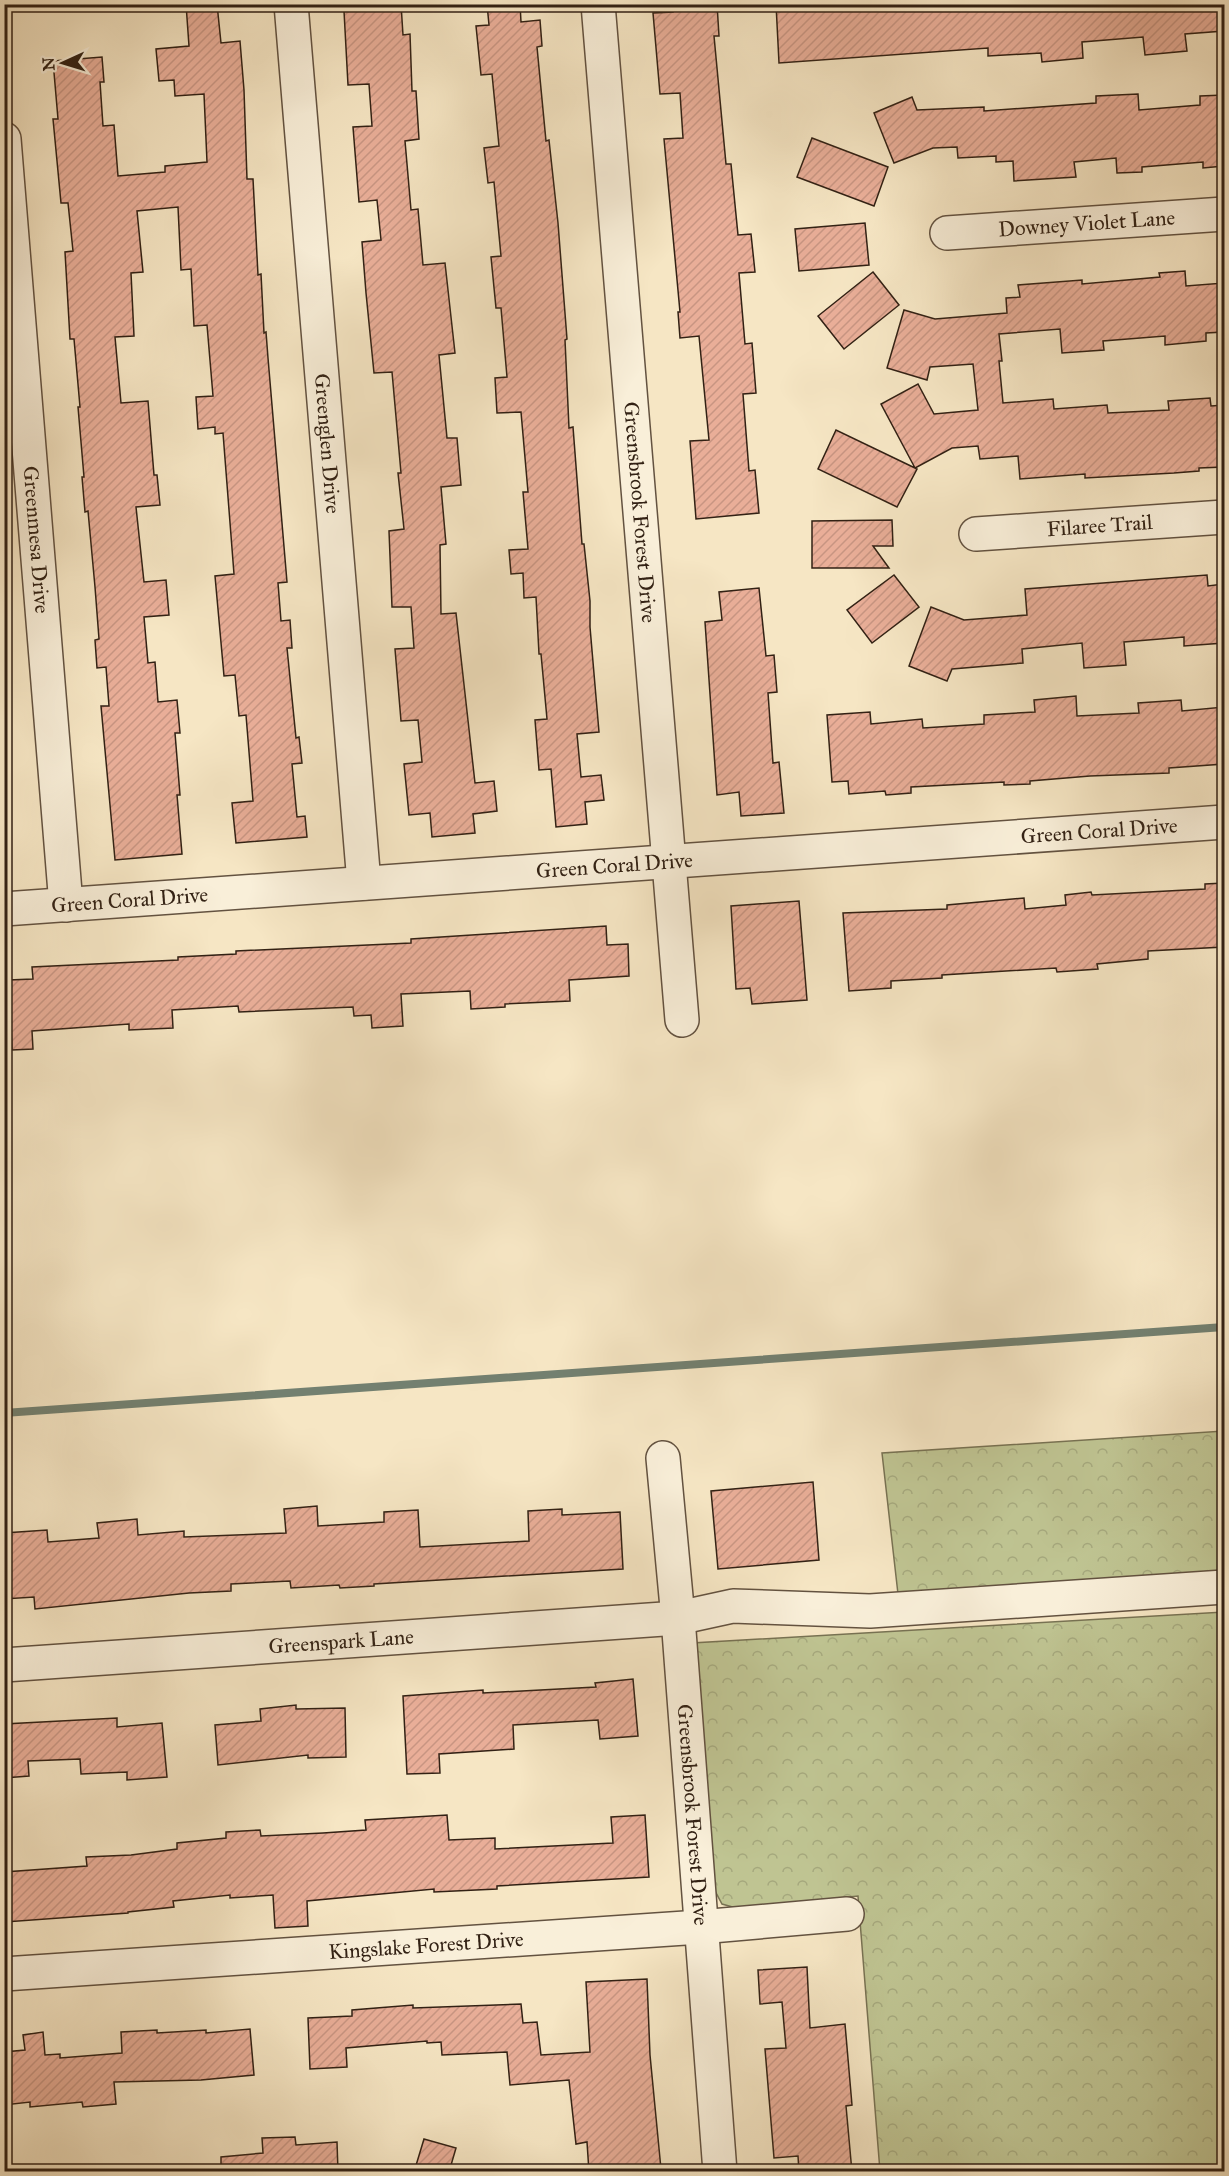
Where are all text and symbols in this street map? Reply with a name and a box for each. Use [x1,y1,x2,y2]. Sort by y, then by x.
north arrow [33,33,93,93]
text: N [39,56,58,71]
street label: Downey Violet Lane [997,204,1176,242]
street label: Greenglen Drive [309,372,346,515]
street label: Greensbrook Forest Drive [618,401,662,624]
street label: Greenmesa Drive [18,465,55,615]
street label: Filaree Trail [1046,509,1154,542]
street label: Green Coral Drive [1020,812,1179,849]
street label: Green Coral Drive [535,847,694,884]
street label: Green Coral Drive [50,881,209,919]
street label: Greenspark Lane [268,1623,415,1660]
street label: Greensbrook Forest Drive [672,1703,714,1927]
street label: Kingslake Forest Drive [328,1926,525,1965]

